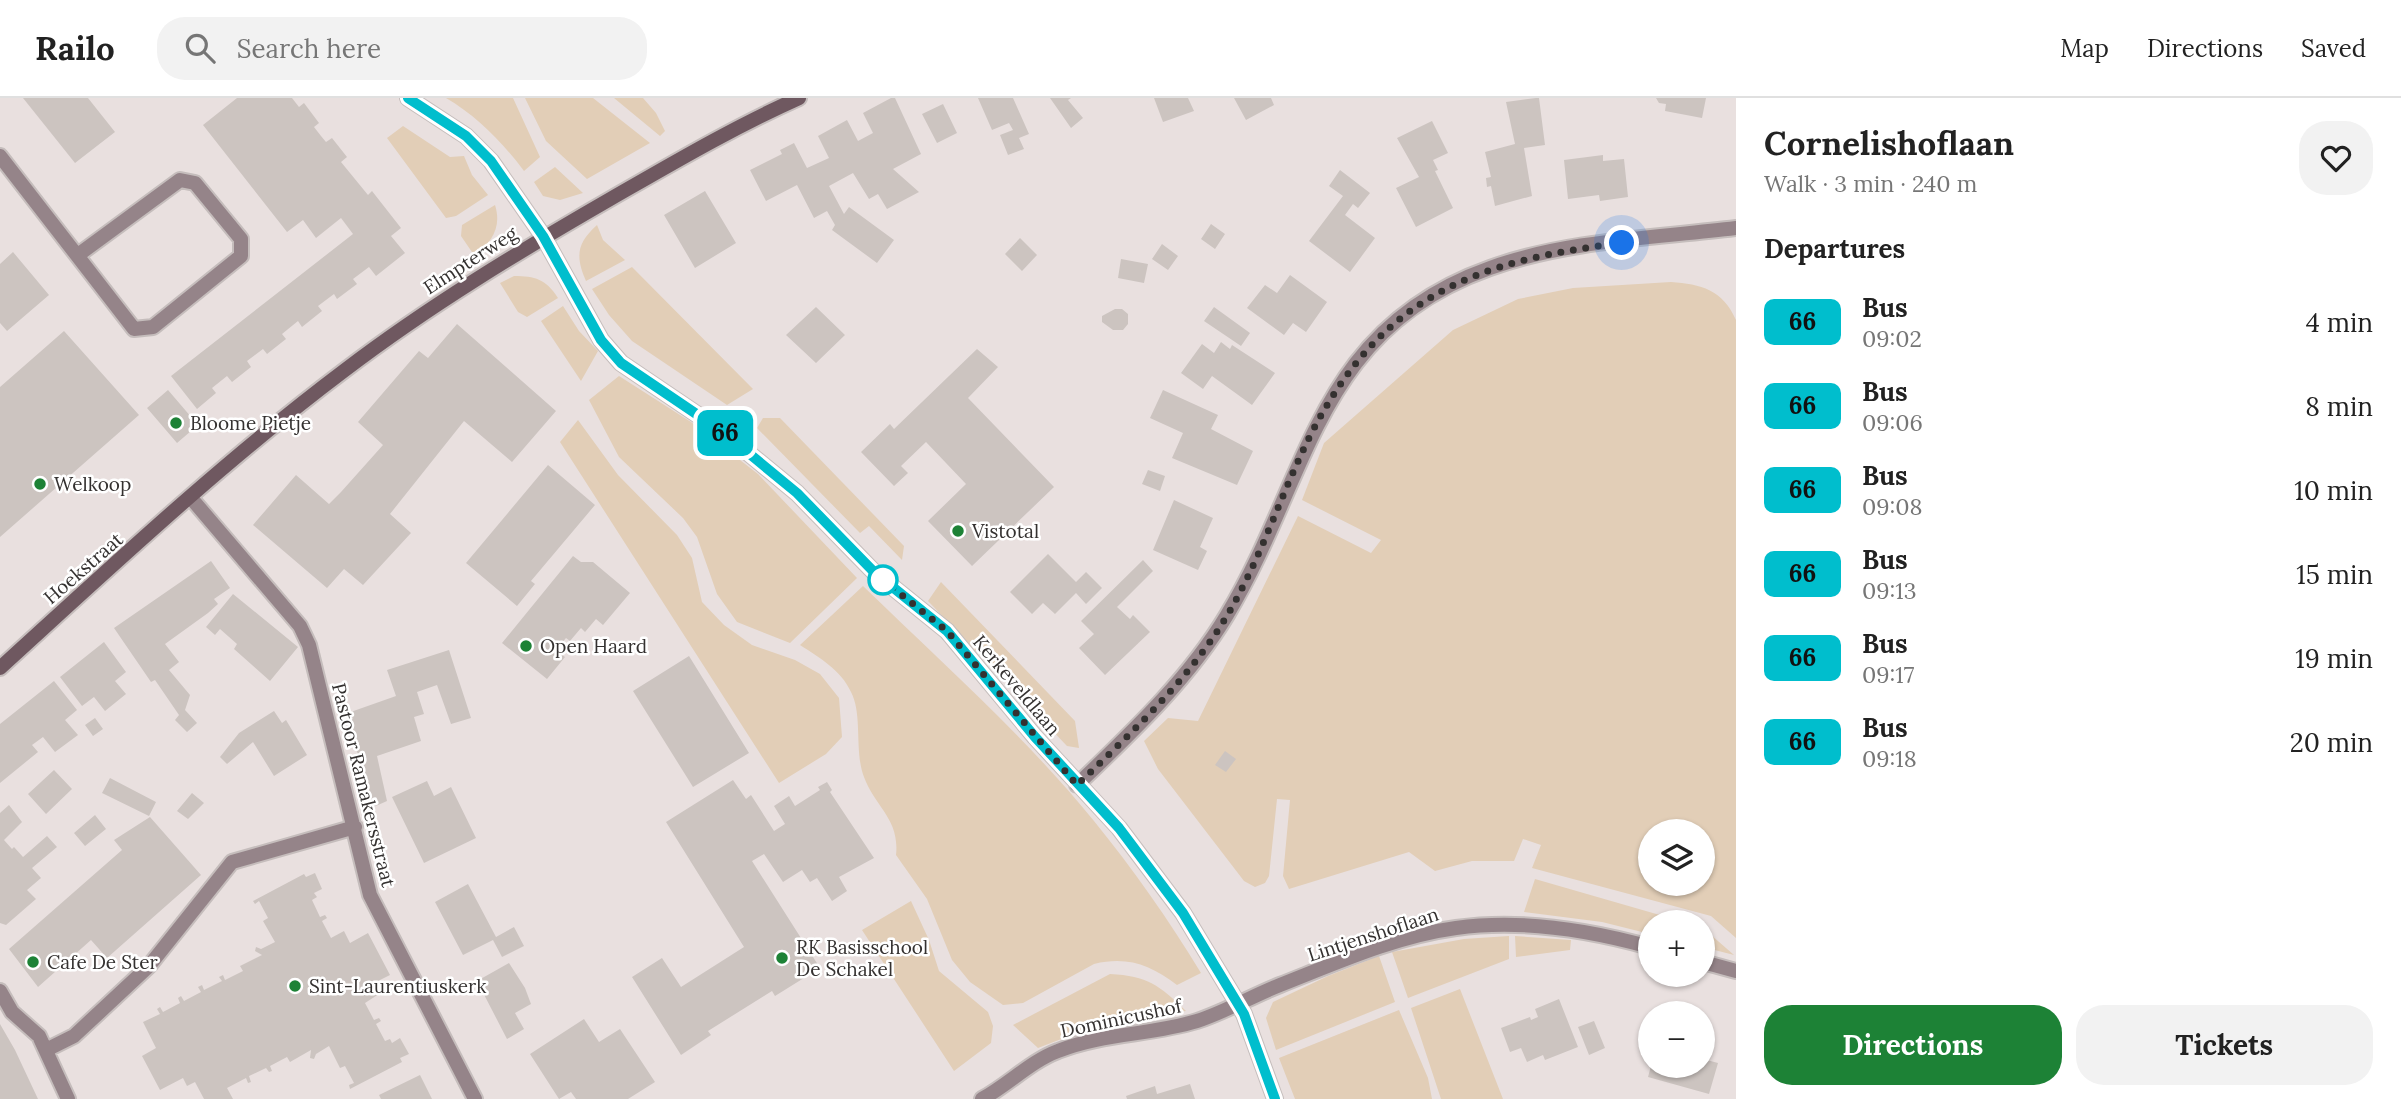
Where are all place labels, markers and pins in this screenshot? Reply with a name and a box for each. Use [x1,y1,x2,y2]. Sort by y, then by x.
place label: Bloome Pietje [190,411,311,435]
marker: Bloome Pietje [168,415,184,431]
place label: Welkoop [54,472,131,496]
marker: Welkoop [32,476,48,492]
place label: Vistotal [971,519,1039,543]
marker: Vistotal [950,523,966,539]
unlabelled marker [868,565,898,595]
place label: Open Haard [540,634,647,658]
marker: Open Haard [518,638,534,654]
place label: RK Basisschool De Schakel [796,935,928,981]
place label: Cafe De Ster [47,950,159,974]
marker: RK Basisschool De Schakel [774,950,790,966]
marker: Cafe De Ster [25,954,41,970]
place label: Sint-Laurentiuskerk [309,974,487,998]
marker: Sint-Laurentiuskerk [287,978,303,994]

